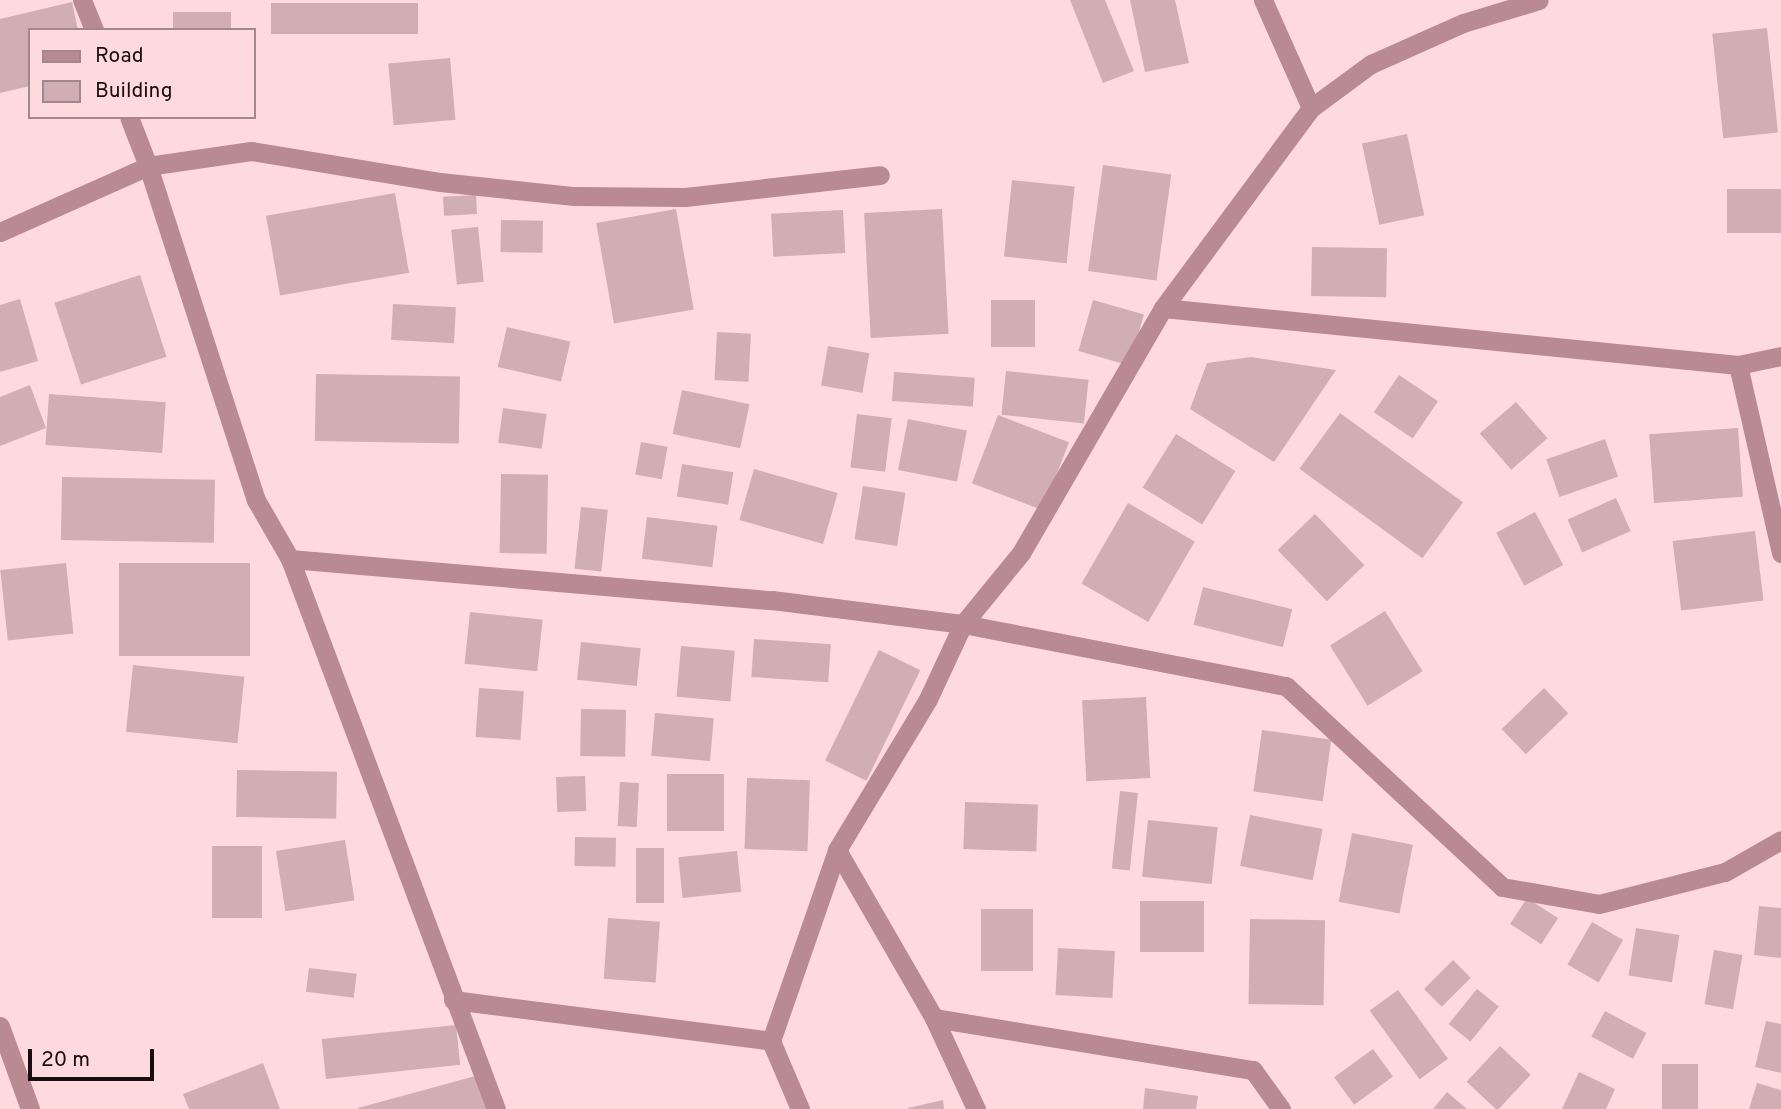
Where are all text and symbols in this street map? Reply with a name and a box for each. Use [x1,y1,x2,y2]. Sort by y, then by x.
legend [28,28,256,119]
text: Road [95,43,144,70]
text: Building [95,78,173,105]
scale bar [32,1036,158,1080]
text: 20 m [41,1047,90,1074]

